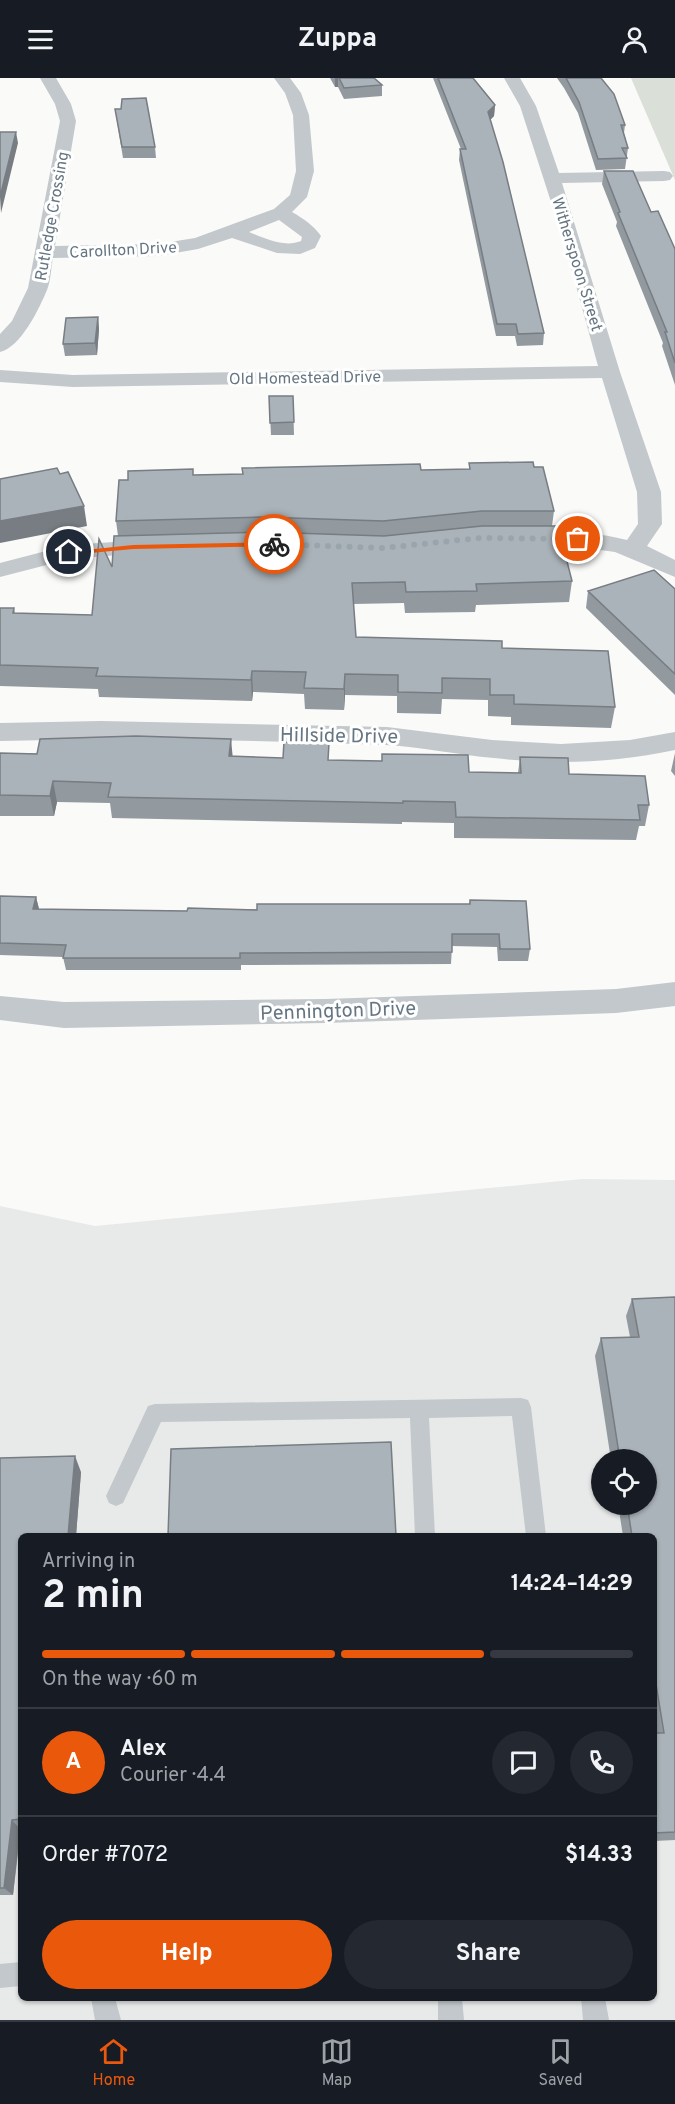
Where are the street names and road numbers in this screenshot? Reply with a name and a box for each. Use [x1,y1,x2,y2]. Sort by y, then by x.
street label: Rutledge Crossing [32,150,74,282]
street label: Witherspoon Street [546,195,606,334]
street label: Carollton Drive [69,238,177,264]
street label: Old Homestead Drive [229,368,381,390]
street label: Hillside Drive [280,723,398,751]
street label: Pennington Drive [260,996,417,1028]

